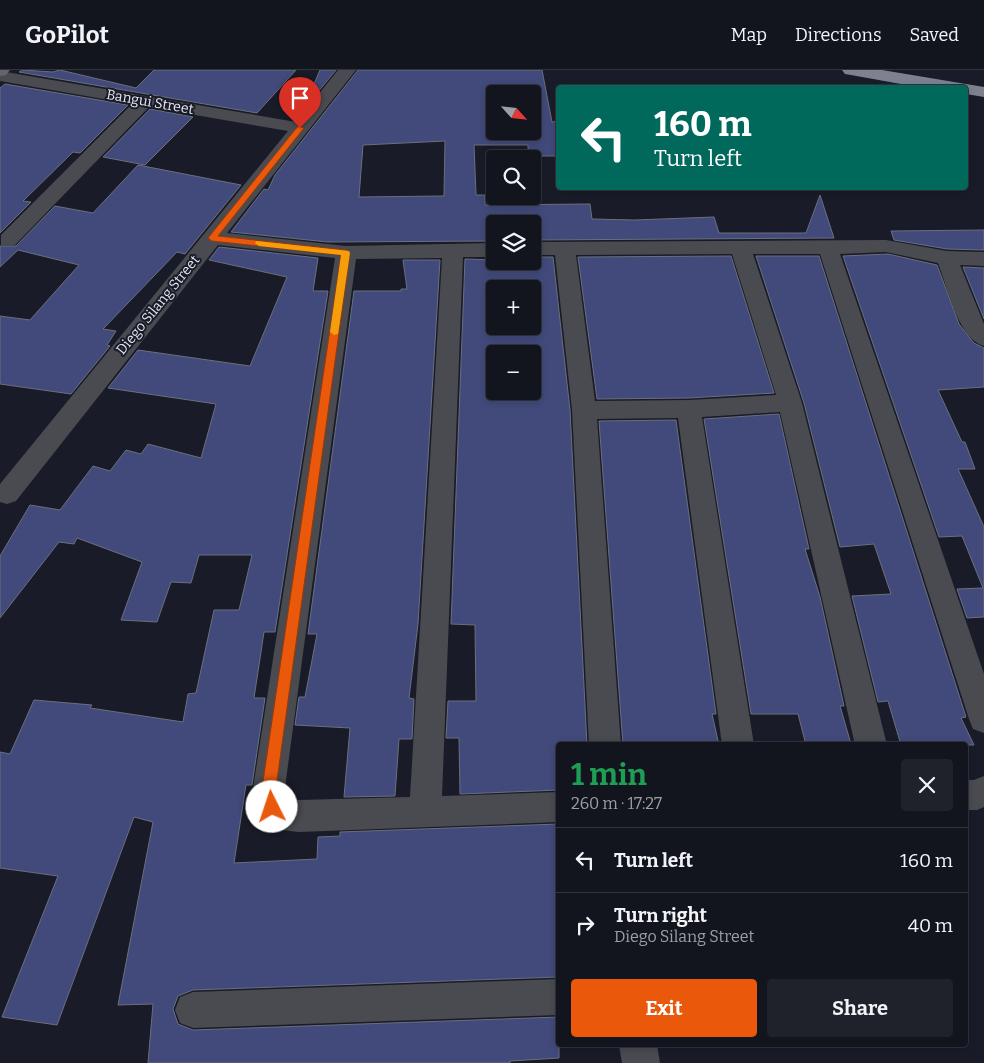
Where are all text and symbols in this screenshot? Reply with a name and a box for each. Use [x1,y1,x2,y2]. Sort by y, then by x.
text: GoPilot [25,21,109,49]
text: Map [731,24,767,46]
text: Directions [795,24,882,46]
text: Saved [910,24,959,46]
pin [279,77,321,128]
icon: arrive [286,84,314,112]
north arrow [486,85,541,140]
map controls [486,85,541,400]
street label: Bangui Street [105,86,195,118]
text: 160 m [654,103,752,145]
icon: left [571,105,636,170]
text: Turn left [654,145,742,172]
button: search [486,150,541,205]
button: layers [486,215,541,270]
street label: Diego Silang Street [113,252,203,358]
button: + [486,280,541,335]
button: − [486,345,541,400]
text: 1 min [571,757,647,793]
button: close [901,759,953,811]
position arrow [245,780,297,832]
text: 260 m · 17:27 [571,794,662,813]
icon: left [571,846,599,874]
text: Turn left [614,849,693,872]
text: 160 m [900,849,953,872]
text: Turn right [614,904,707,927]
icon: right [571,911,599,939]
text: 40 m [908,914,953,937]
text: Diego Silang Street [614,927,754,946]
button: Exit [571,979,757,1037]
button: Share [767,979,953,1037]

